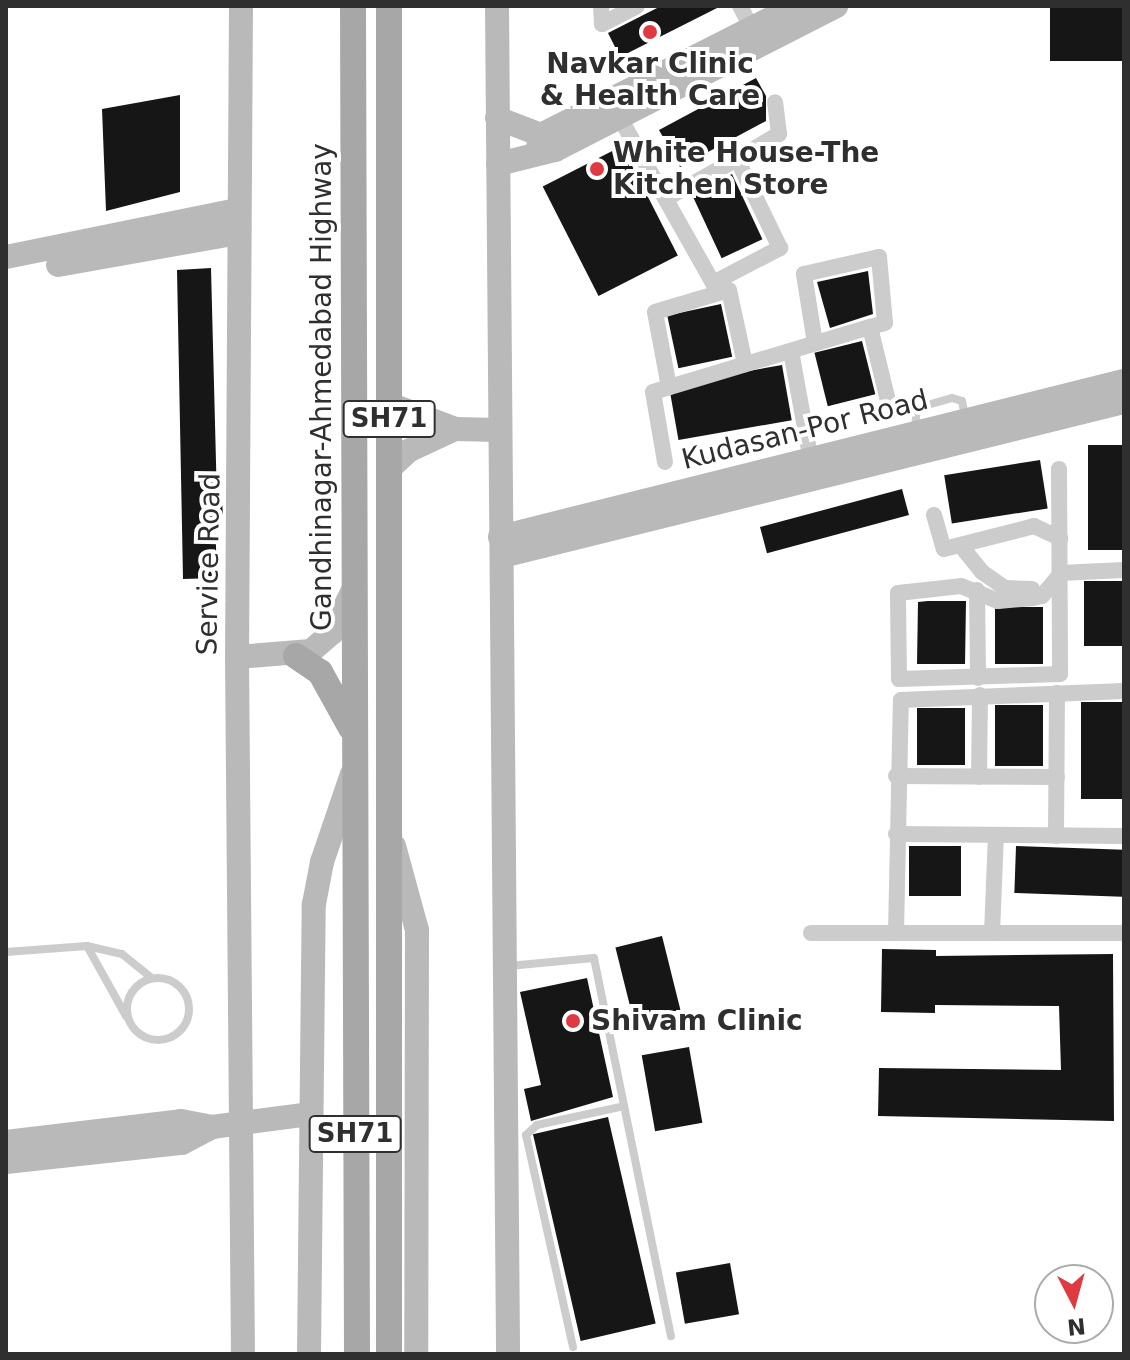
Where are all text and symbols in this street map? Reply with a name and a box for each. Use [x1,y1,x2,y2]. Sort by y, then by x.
marker: Navkar Clinic & Health Care [639,21,661,43]
place label: Navkar Clinic & Health Care [540,47,760,113]
place label: White House-The Kitchen Store [613,136,879,202]
street label: Gandhinagar-Ahmedabad Highway [305,143,339,631]
marker: White House-The Kitchen Store [588,160,606,178]
street label: Kudasan-Por Road [678,383,932,477]
road number: SH71 [341,397,437,441]
street label: Service Road [191,472,227,656]
place label: Shivam Clinic [591,1004,803,1038]
marker: Shivam Clinic [562,1010,584,1032]
road number: SH71 [307,1112,403,1156]
north arrow [1034,1264,1114,1344]
text: N [1066,1313,1087,1340]

